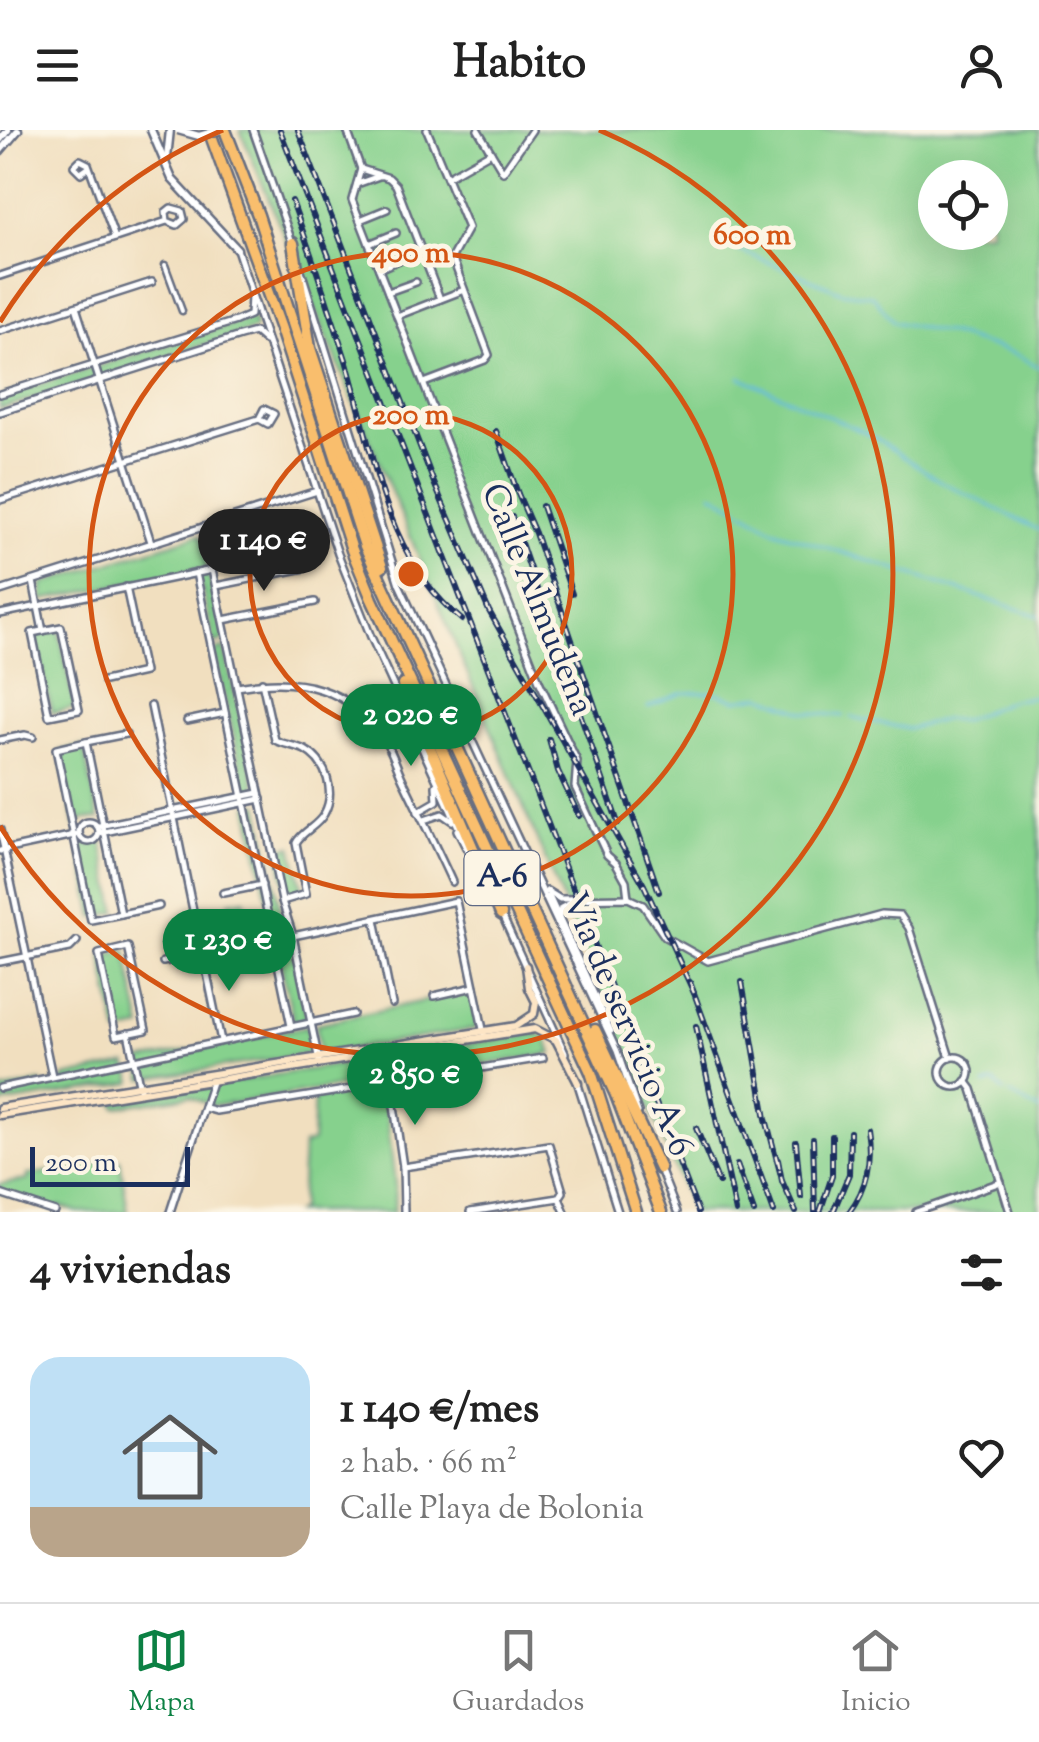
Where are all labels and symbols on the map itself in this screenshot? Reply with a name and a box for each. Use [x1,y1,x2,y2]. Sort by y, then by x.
text: 600 m [713,215,791,258]
text: 400 m [371,233,450,276]
text: 200 m [373,395,450,438]
street label: Calle Almudena [466,476,606,724]
pin: 1 140 € [172,509,356,594]
centre of rings [393,556,429,592]
pin: 2 020 € [319,684,503,769]
road number: A-6 [464,851,540,905]
street label: Vía de servicio A-6 [547,885,705,1165]
pin: 1 230 € [137,909,321,994]
pin: 2 850 € [323,1043,507,1128]
scale bar [30,1142,190,1186]

